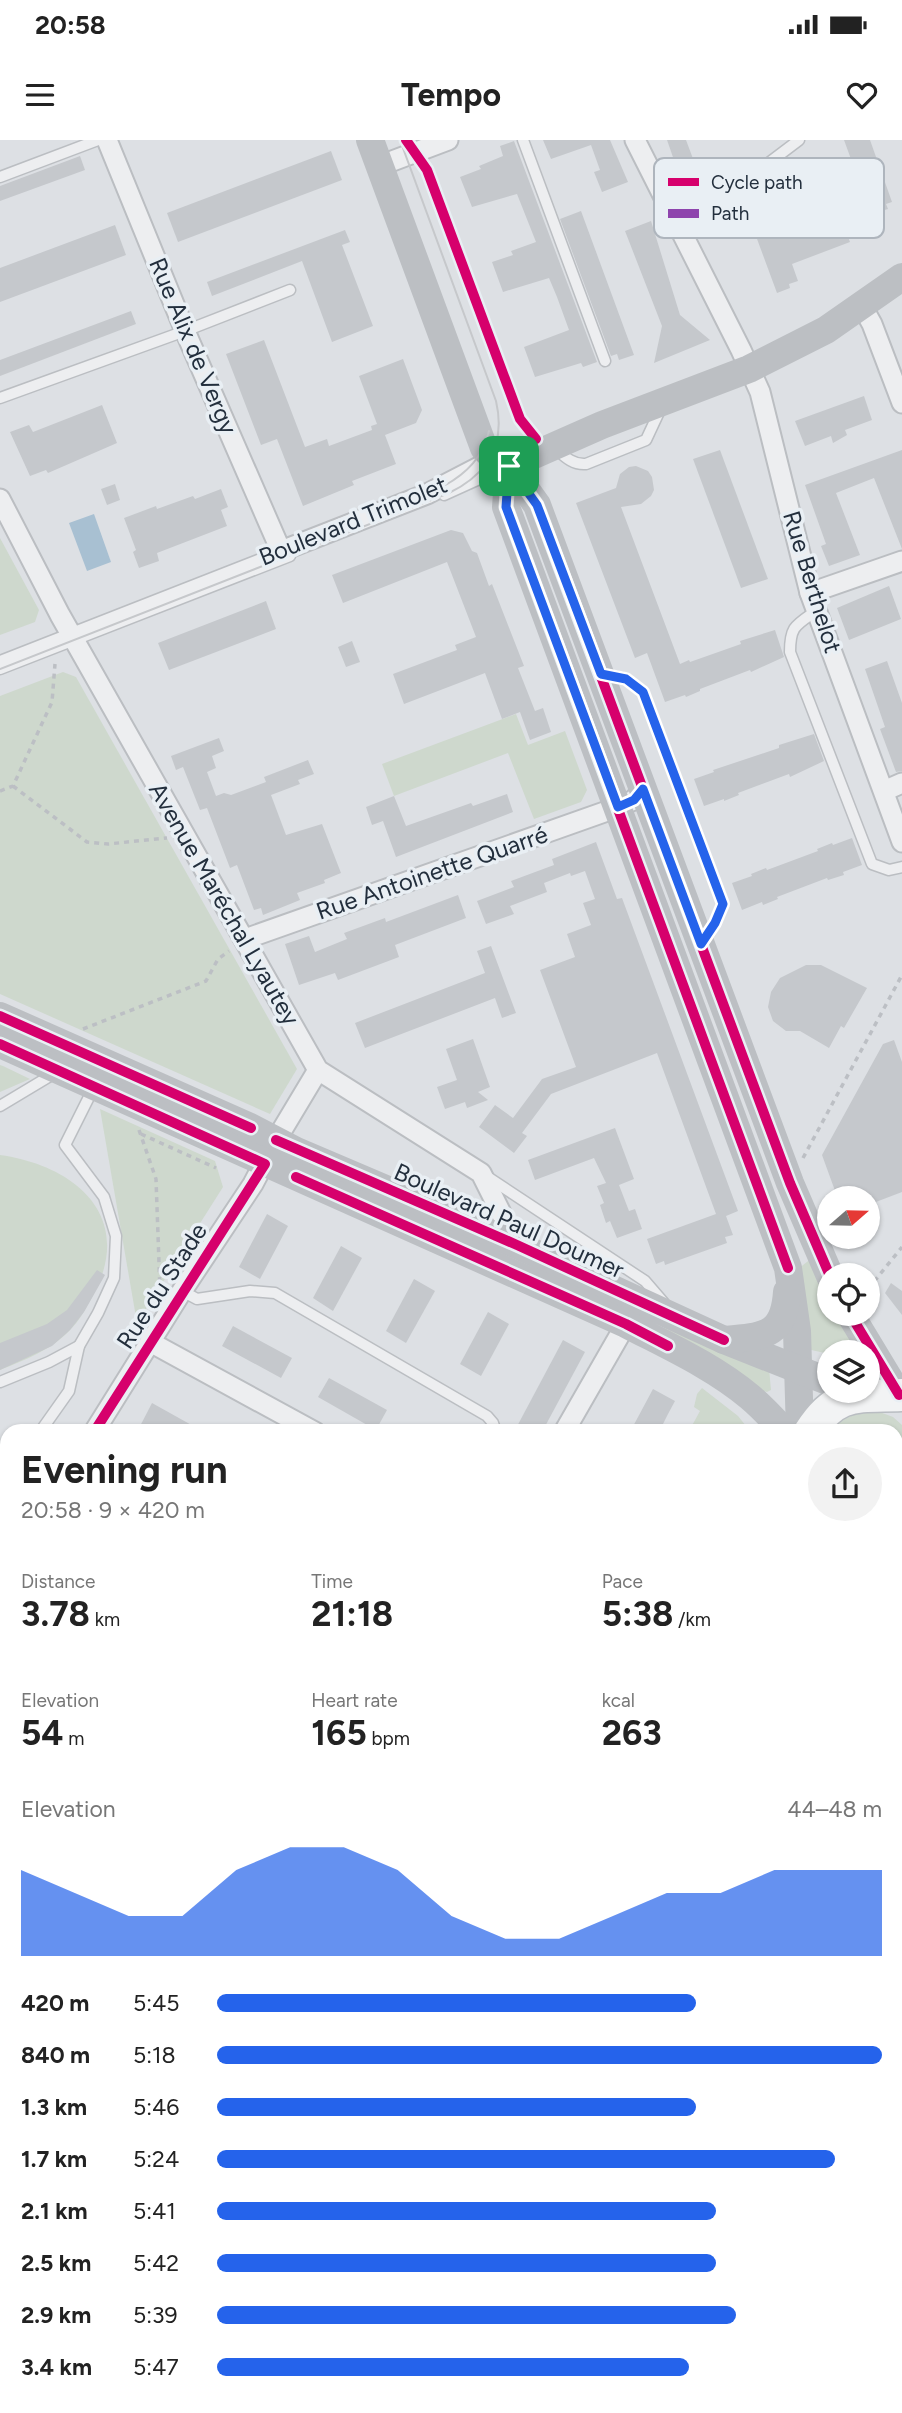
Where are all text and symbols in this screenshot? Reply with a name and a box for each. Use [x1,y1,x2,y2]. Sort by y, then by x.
text: 20:58 [35,9,106,41]
icon: menu [21,76,59,114]
text: Tempo [401,76,501,114]
icon: heart [843,76,881,114]
legend [654,158,884,238]
text: Cycle path [711,171,803,194]
text: Path [711,202,749,225]
street label: Rue Alix de Vergy [143,253,244,439]
pin [479,436,539,496]
icon: arrive [490,447,528,485]
street label: Boulevard Trimolet [255,470,451,571]
street label: Rue Berthelot [777,507,848,656]
street label: Avenue Maréchal Lyautey [143,777,306,1031]
street label: Rue Antoinette Quarré [312,819,551,926]
street label: Boulevard Paul Doumer [390,1157,629,1284]
north arrow [817,1186,880,1250]
map controls [817,1186,880,1403]
street label: Rue du Stade [110,1217,213,1354]
button: locate [817,1263,880,1326]
button: layers [817,1340,880,1403]
text: Evening run [21,1447,228,1493]
button: share [808,1447,882,1521]
text: 20:58 · 9 × 420 m [21,1496,205,1524]
text: Distance [21,1570,95,1593]
text: Time [311,1570,353,1593]
text: Pace [602,1570,643,1593]
text: 3.78 [21,1593,90,1635]
text: 21:18 [311,1593,393,1635]
text: 5:38 [602,1593,673,1635]
text: km [90,1608,120,1631]
text: /km [673,1608,711,1631]
text: Elevation [21,1689,99,1712]
text: Heart rate [311,1689,398,1712]
text: kcal [602,1689,635,1712]
text: 54 [21,1712,64,1754]
text: 165 [311,1712,367,1754]
text: 263 [602,1712,662,1754]
text: m [64,1727,84,1750]
text: bpm [367,1727,410,1750]
text: Elevation [21,1795,116,1823]
text: 44–48 m [787,1795,882,1823]
text: 420 m [21,1989,89,2017]
text: 5:45 [133,1989,180,2017]
text: 840 m [21,2041,90,2069]
text: 5:18 [133,2041,176,2069]
text: 1.3 km [21,2093,87,2121]
text: 5:46 [133,2093,179,2121]
text: 1.7 km [21,2145,87,2173]
text: 5:24 [133,2145,179,2173]
text: 2.1 km [21,2197,88,2225]
text: 5:41 [133,2197,176,2225]
text: 2.5 km [21,2249,91,2277]
text: 5:42 [133,2249,179,2277]
text: 2.9 km [21,2301,91,2329]
text: 5:39 [133,2301,178,2329]
text: 3.4 km [21,2353,92,2381]
text: 5:47 [133,2353,179,2381]

